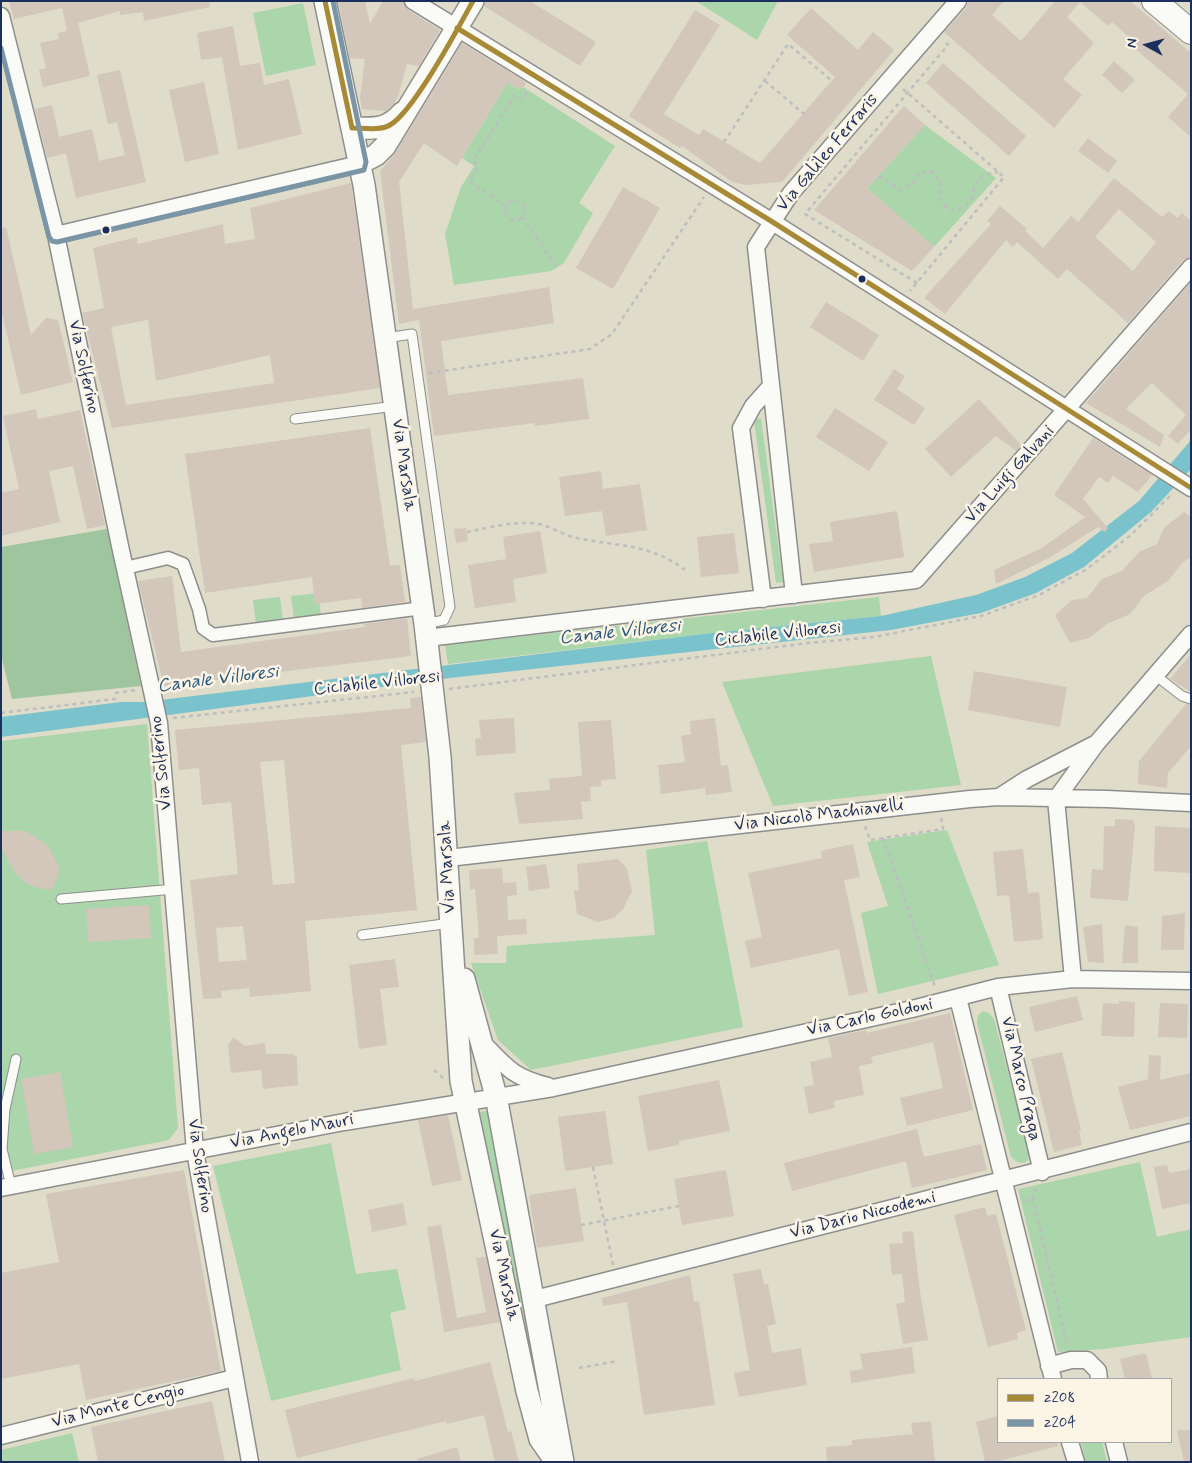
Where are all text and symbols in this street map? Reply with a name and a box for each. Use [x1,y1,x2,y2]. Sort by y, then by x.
north arrow [1122,20,1172,70]
text: N [1123,37,1142,49]
street label: Via Galileo Ferraris [772,90,884,216]
unlabelled marker [101,225,111,235]
unlabelled marker [857,274,867,284]
street label: Via Solferino [63,318,103,416]
street label: Via Marsala [386,417,420,513]
street label: Via Luigi Galvani [960,422,1060,528]
water label: Canale Villoresi [558,615,682,651]
street label: Ciclabile Villoresi [714,618,842,652]
water label: Canale Villoresi [156,661,280,699]
street label: Ciclabile Villoresi [313,667,441,701]
street label: Via Solferino [146,715,178,811]
street label: Via Niccolò Machiavelli [733,795,905,837]
street label: Via Marsala [435,820,461,914]
street label: Via Carlo Goldoni [805,994,935,1042]
street label: Via Marco Praga [995,1015,1045,1143]
street label: Via Angelo Mauri [228,1109,356,1155]
street label: Via Solferino [182,1117,216,1215]
street label: Via Dario Niccodemi [788,1187,938,1245]
street label: Via Marsala [483,1227,523,1323]
legend [997,1378,1172,1443]
street label: Via Monte Cengio [49,1380,187,1434]
text: z208 [1044,1388,1075,1408]
text: z204 [1044,1413,1076,1433]

